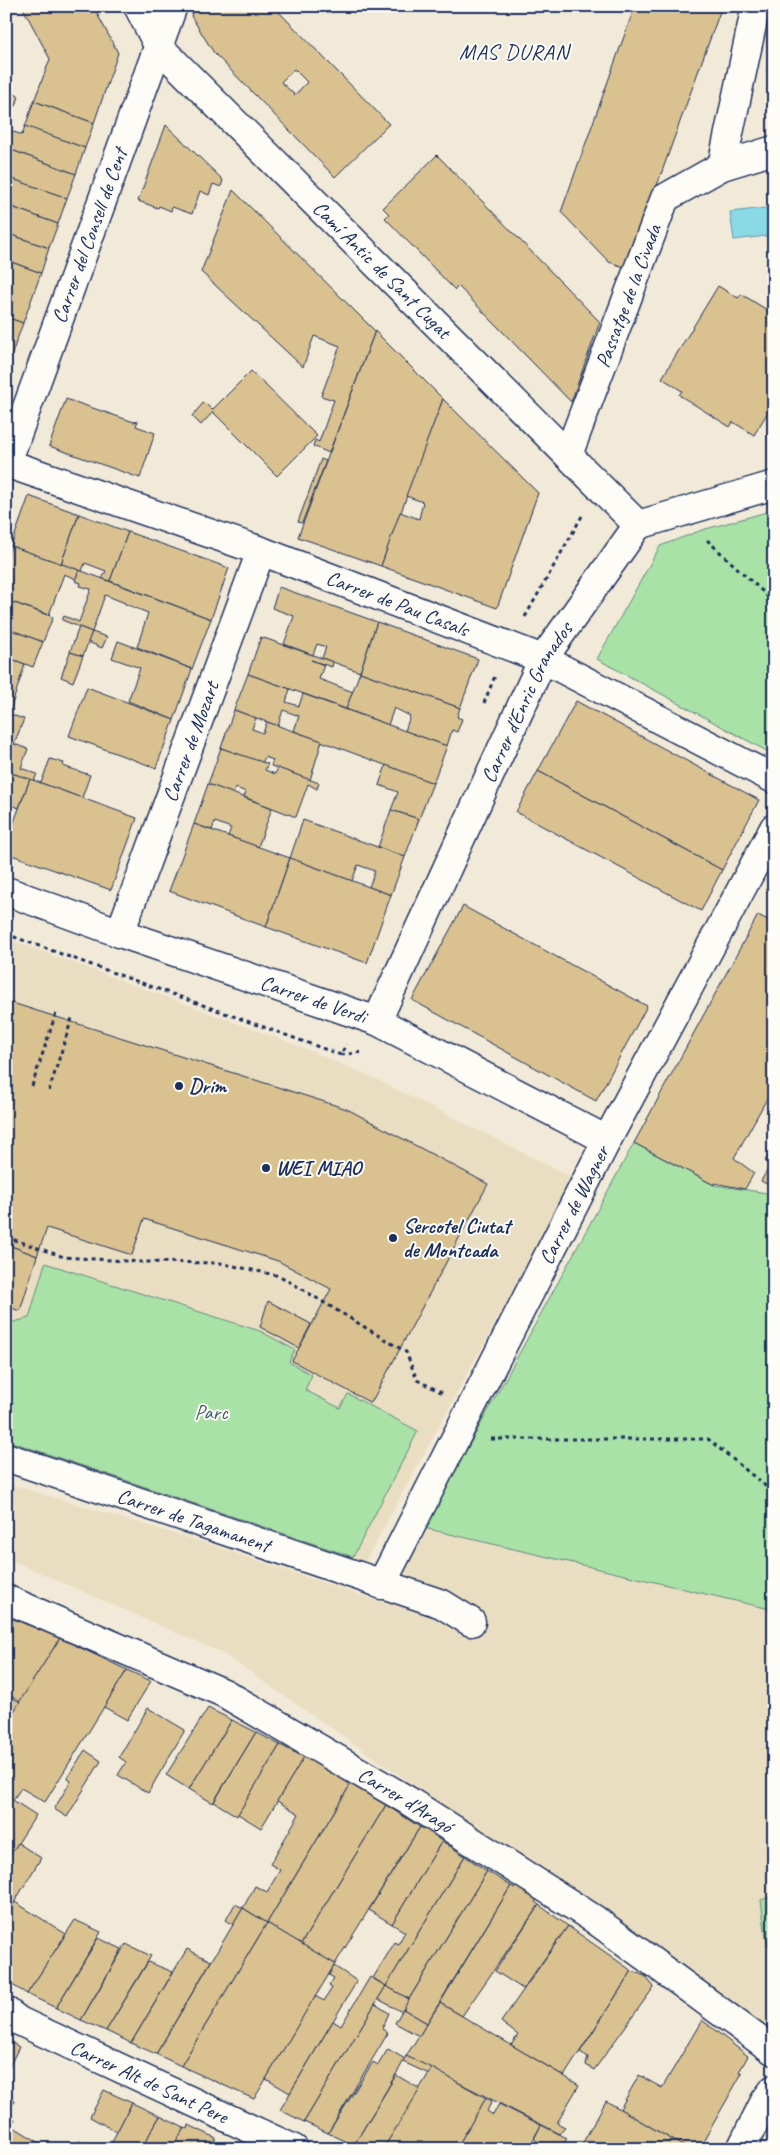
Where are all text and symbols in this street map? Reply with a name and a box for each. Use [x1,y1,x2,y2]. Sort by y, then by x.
district label: MAS DURAN [459,38,572,66]
street label: Carrer del Consell de Cent [46,142,134,327]
street label: Camí Antic de Sant Cugat [307,195,458,345]
street label: Passatge de la Civada [589,219,667,371]
street label: Carrer de Pau Casals [323,564,474,643]
street label: Carrer d'Enric Granados [475,616,579,787]
street label: Carrer de Mozart [157,676,225,805]
street label: Carrer de Verdi [257,969,373,1030]
place label: Drim [189,1073,227,1099]
marker: Drim [173,1080,185,1092]
street label: Carrer de Wagner [533,1139,616,1269]
place label: WEI MIAO [276,1155,363,1181]
marker: WEI MIAO [260,1162,272,1174]
place label: Sercotel Ciutat de Montcada [403,1213,513,1263]
marker: Sercotel Ciutat de Montcada [387,1232,399,1244]
park label: Parc [194,1399,229,1425]
street label: Carrer de Tagamanent [114,1482,276,1559]
street label: Carrer d'Aragó [353,1761,460,1840]
street label: Carrer Alt de Sant Pere [66,2034,234,2130]

